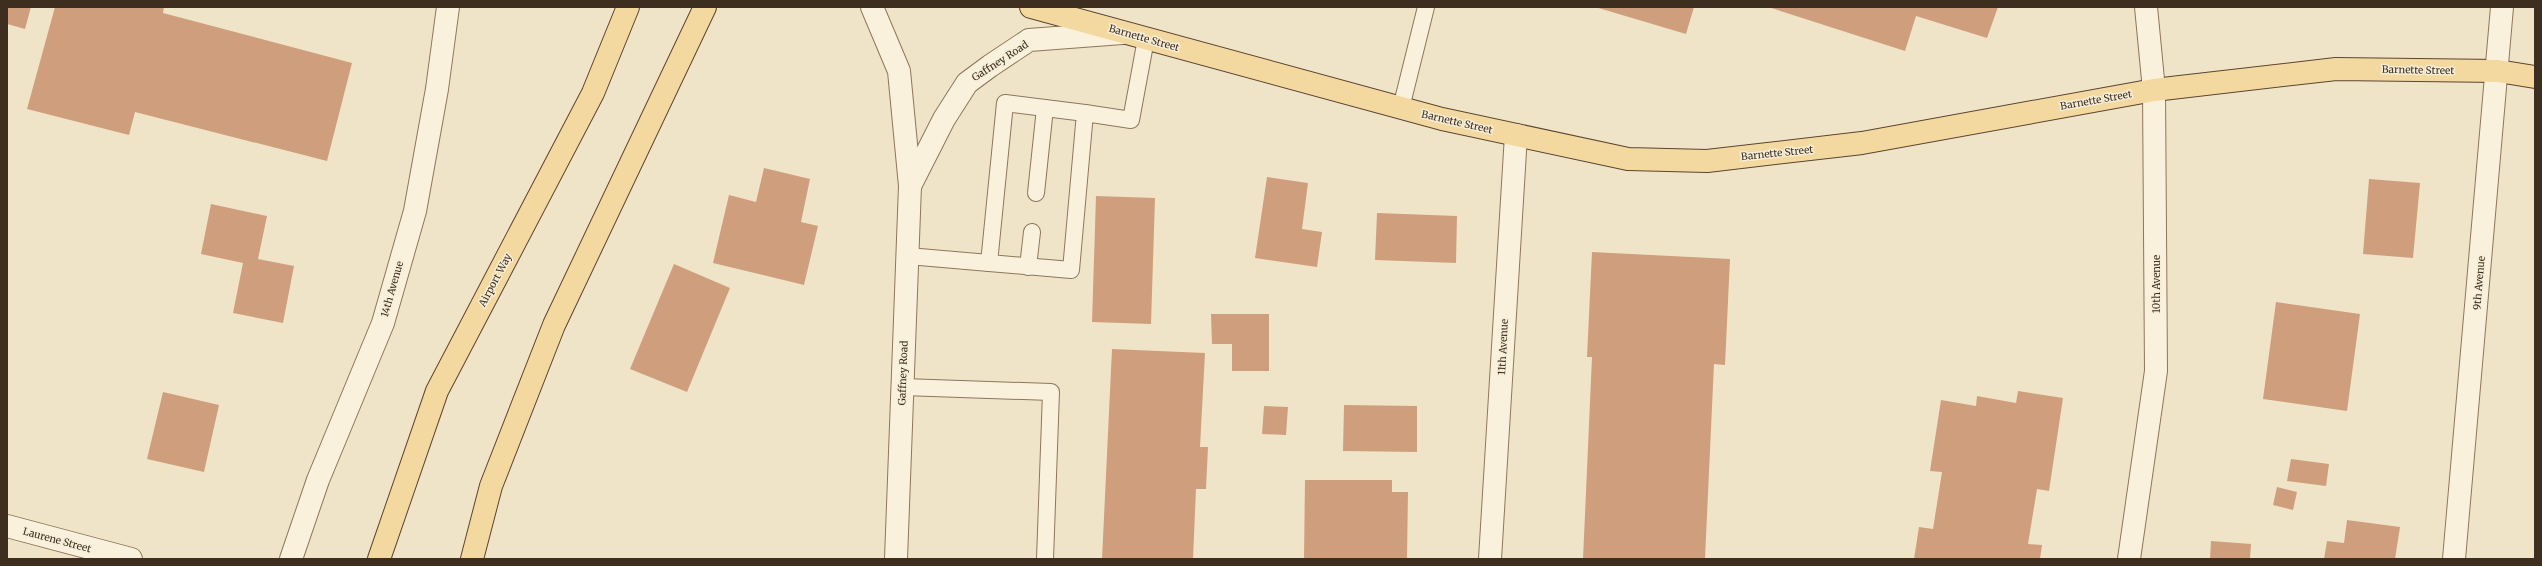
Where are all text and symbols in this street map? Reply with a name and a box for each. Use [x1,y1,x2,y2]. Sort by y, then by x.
street label: Barnette Street [1107,22,1181,54]
street label: Gaffney Road [969,38,1031,84]
street label: Barnette Street [2382,63,2454,77]
street label: Barnette Street [2059,87,2133,113]
street label: Barnette Street [1420,108,1494,137]
street label: Barnette Street [1740,143,1814,163]
street label: Airport Way [475,251,515,310]
street label: 10th Avenue [2150,255,2163,313]
street label: 9th Avenue [2470,256,2488,310]
street label: 14th Avenue [378,259,406,319]
street label: 11th Avenue [1495,319,1511,375]
street label: Gaffney Road [895,340,911,406]
street label: Laurene Street [21,525,93,555]

